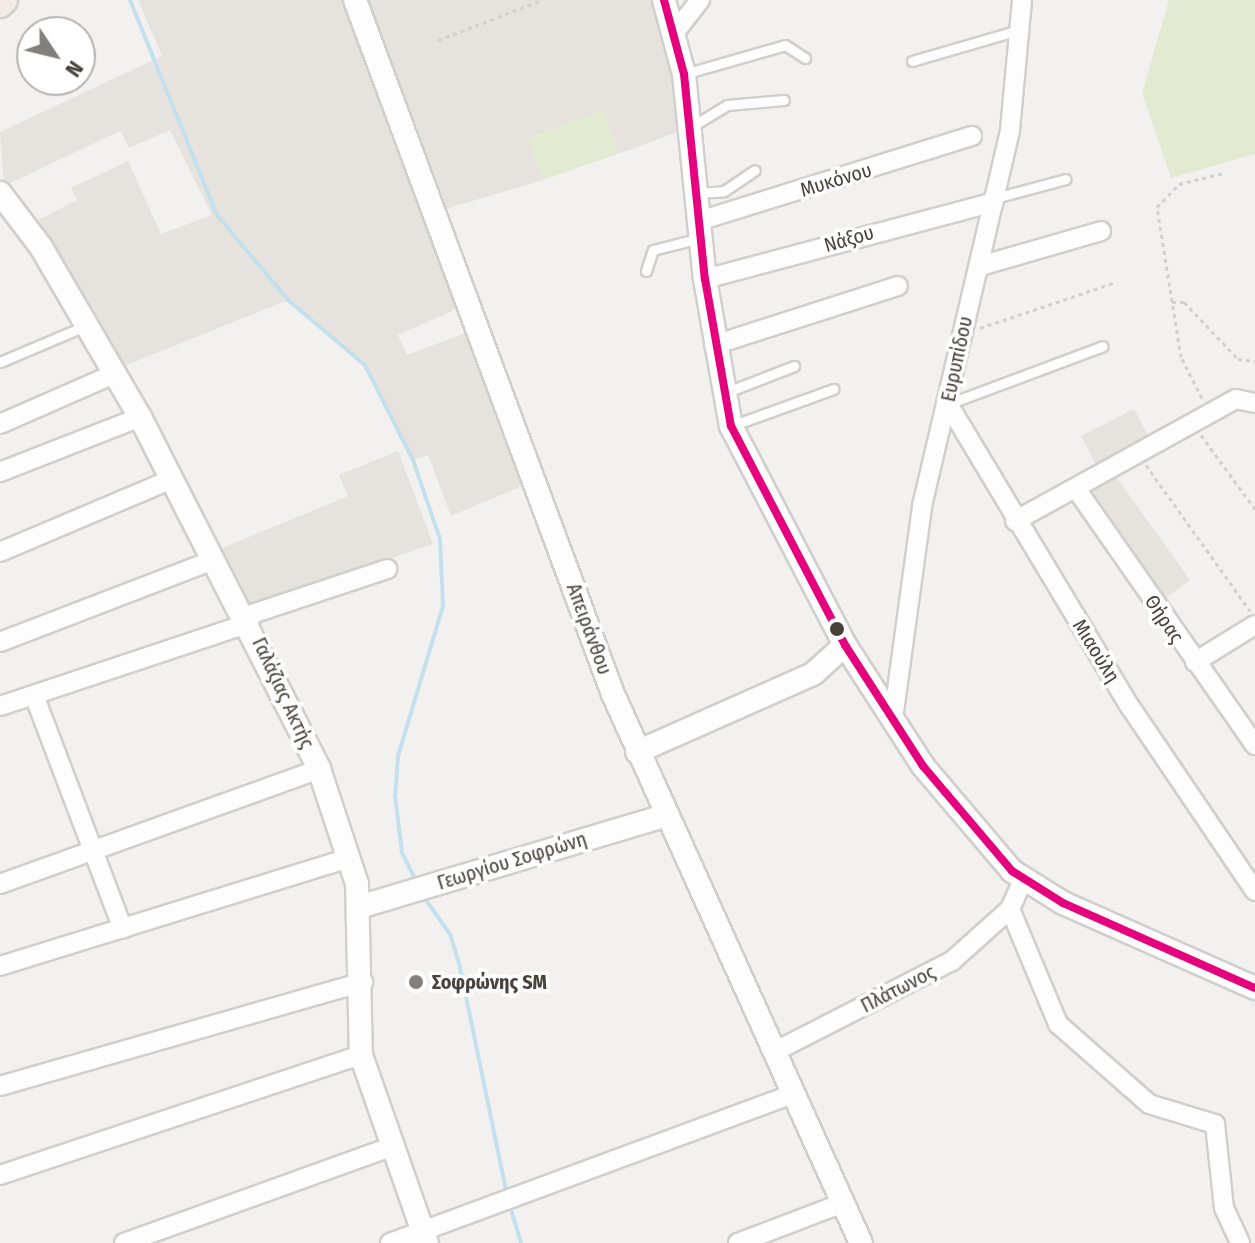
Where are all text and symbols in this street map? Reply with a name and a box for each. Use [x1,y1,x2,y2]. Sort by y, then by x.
north arrow [16,16,96,96]
text: N [60,56,89,82]
street label: Μυκόνου [797,158,875,202]
street label: Νάξου [821,220,877,258]
street label: Ευρυπίδου [936,314,978,404]
street label: Απειράνθου [561,580,617,678]
street label: Θήρας [1139,590,1189,648]
street label: Μιαούλη [1067,615,1125,687]
unlabelled marker [829,621,845,637]
street label: Γαλάζιας Ακτής [247,634,319,752]
street label: Γεωργίου Σοφρώνη [434,827,590,895]
street label: Πλάτωνος [857,960,939,1018]
place label: Σοφρώνης SM [432,970,547,994]
marker: Σοφρώνης SM [407,973,425,991]

